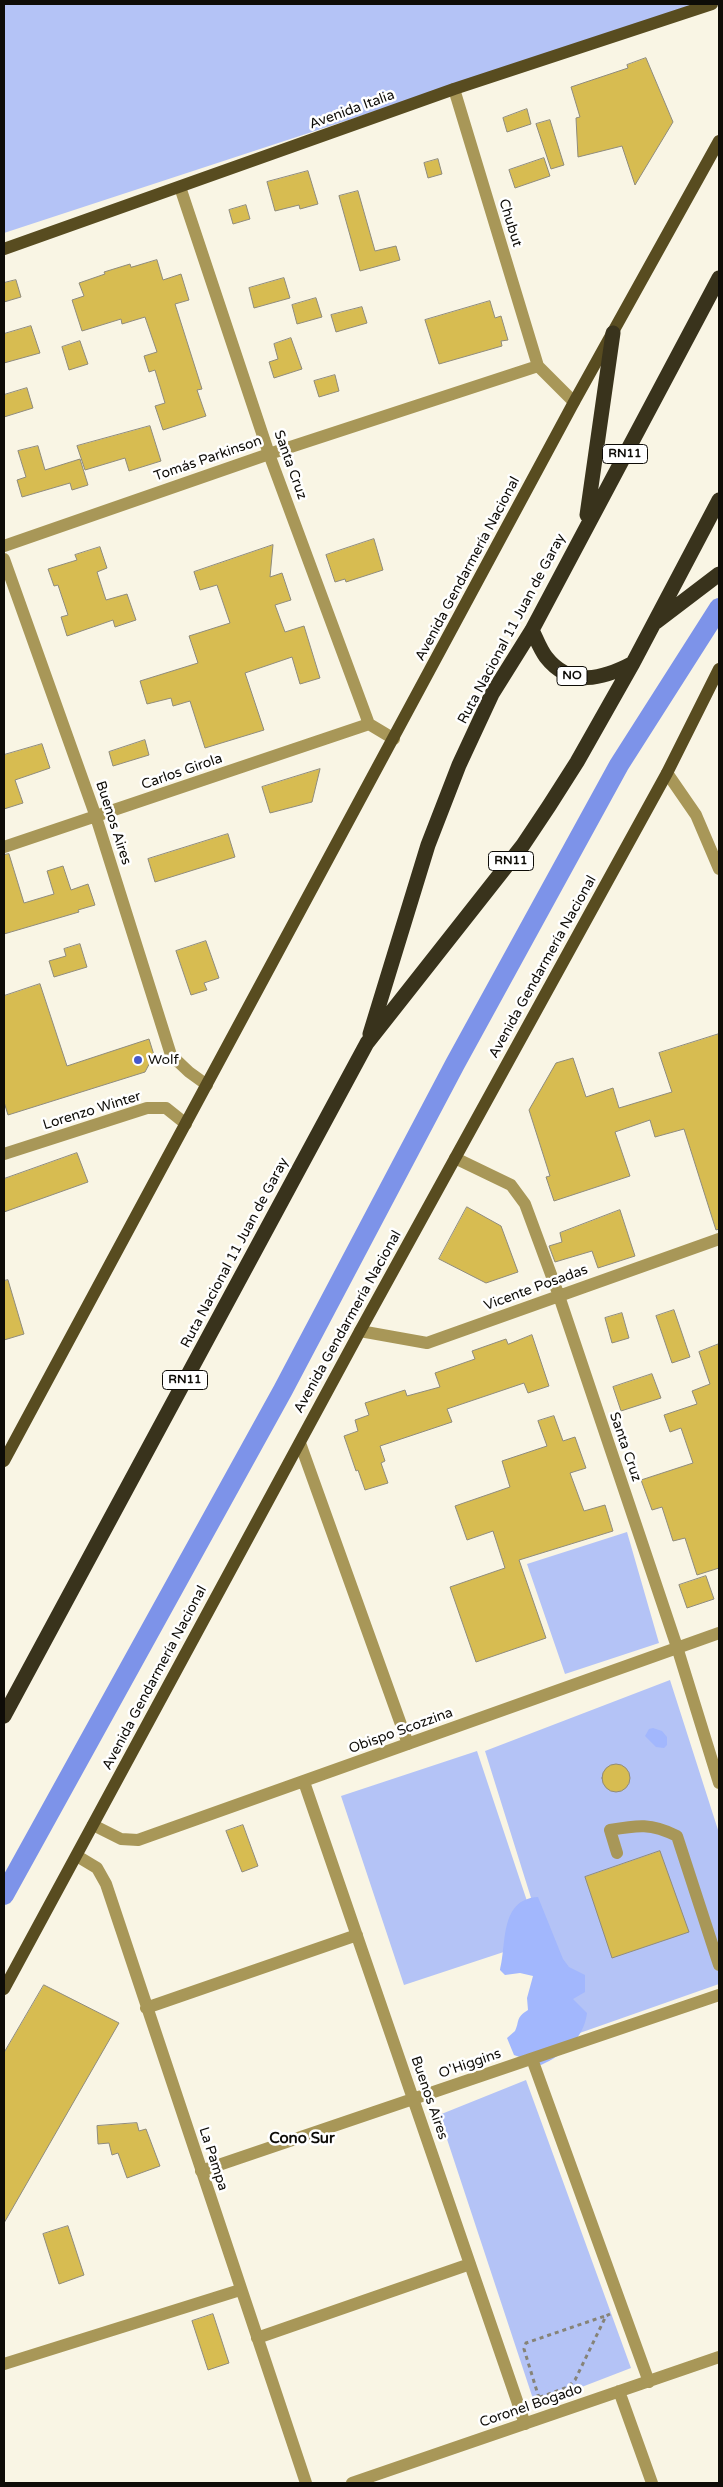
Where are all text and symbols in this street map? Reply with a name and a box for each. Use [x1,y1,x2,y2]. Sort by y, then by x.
street label: Avenida Italia [307,87,397,133]
street label: Chubut [495,197,525,249]
street label: Santa Cruz [270,428,310,502]
street label: Tomás Parkinson [152,433,264,485]
road number: RN11 [602,444,648,464]
street label: Avenida Gendarmería Nacional [412,474,524,664]
street label: Ruta Nacional 11 Juan de Garay [455,531,569,727]
road number: NO [557,666,587,686]
street label: Carlos Girola [139,750,225,794]
street label: Buenos Aires [92,779,134,867]
road number: RN11 [488,851,534,870]
street label: Avenida Gendarmería Nacional [486,873,600,1061]
place label: Wolf [148,1052,179,1068]
marker: Wolf [132,1054,144,1066]
street label: Lorenzo Winter [41,1088,143,1134]
street label: Ruta Nacional 11 Juan de Garay [178,1155,292,1351]
street label: Avenida Gendarmería Nacional [291,1228,405,1416]
street label: Vicente Posadas [482,1261,590,1315]
road number: RN11 [162,1370,208,1390]
street label: Santa Cruz [605,1410,645,1484]
street label: Avenida Gendarmería Nacional [99,1583,211,1773]
street label: Obispo Scozzina [347,1704,455,1758]
street label: O'Higgins [437,2046,503,2082]
street label: Buenos Aires [407,2054,451,2142]
street label: La Pampa [195,2125,231,2193]
district label: Cono Sur [269,2130,335,2148]
street label: Coronel Bogado [477,2381,585,2431]

